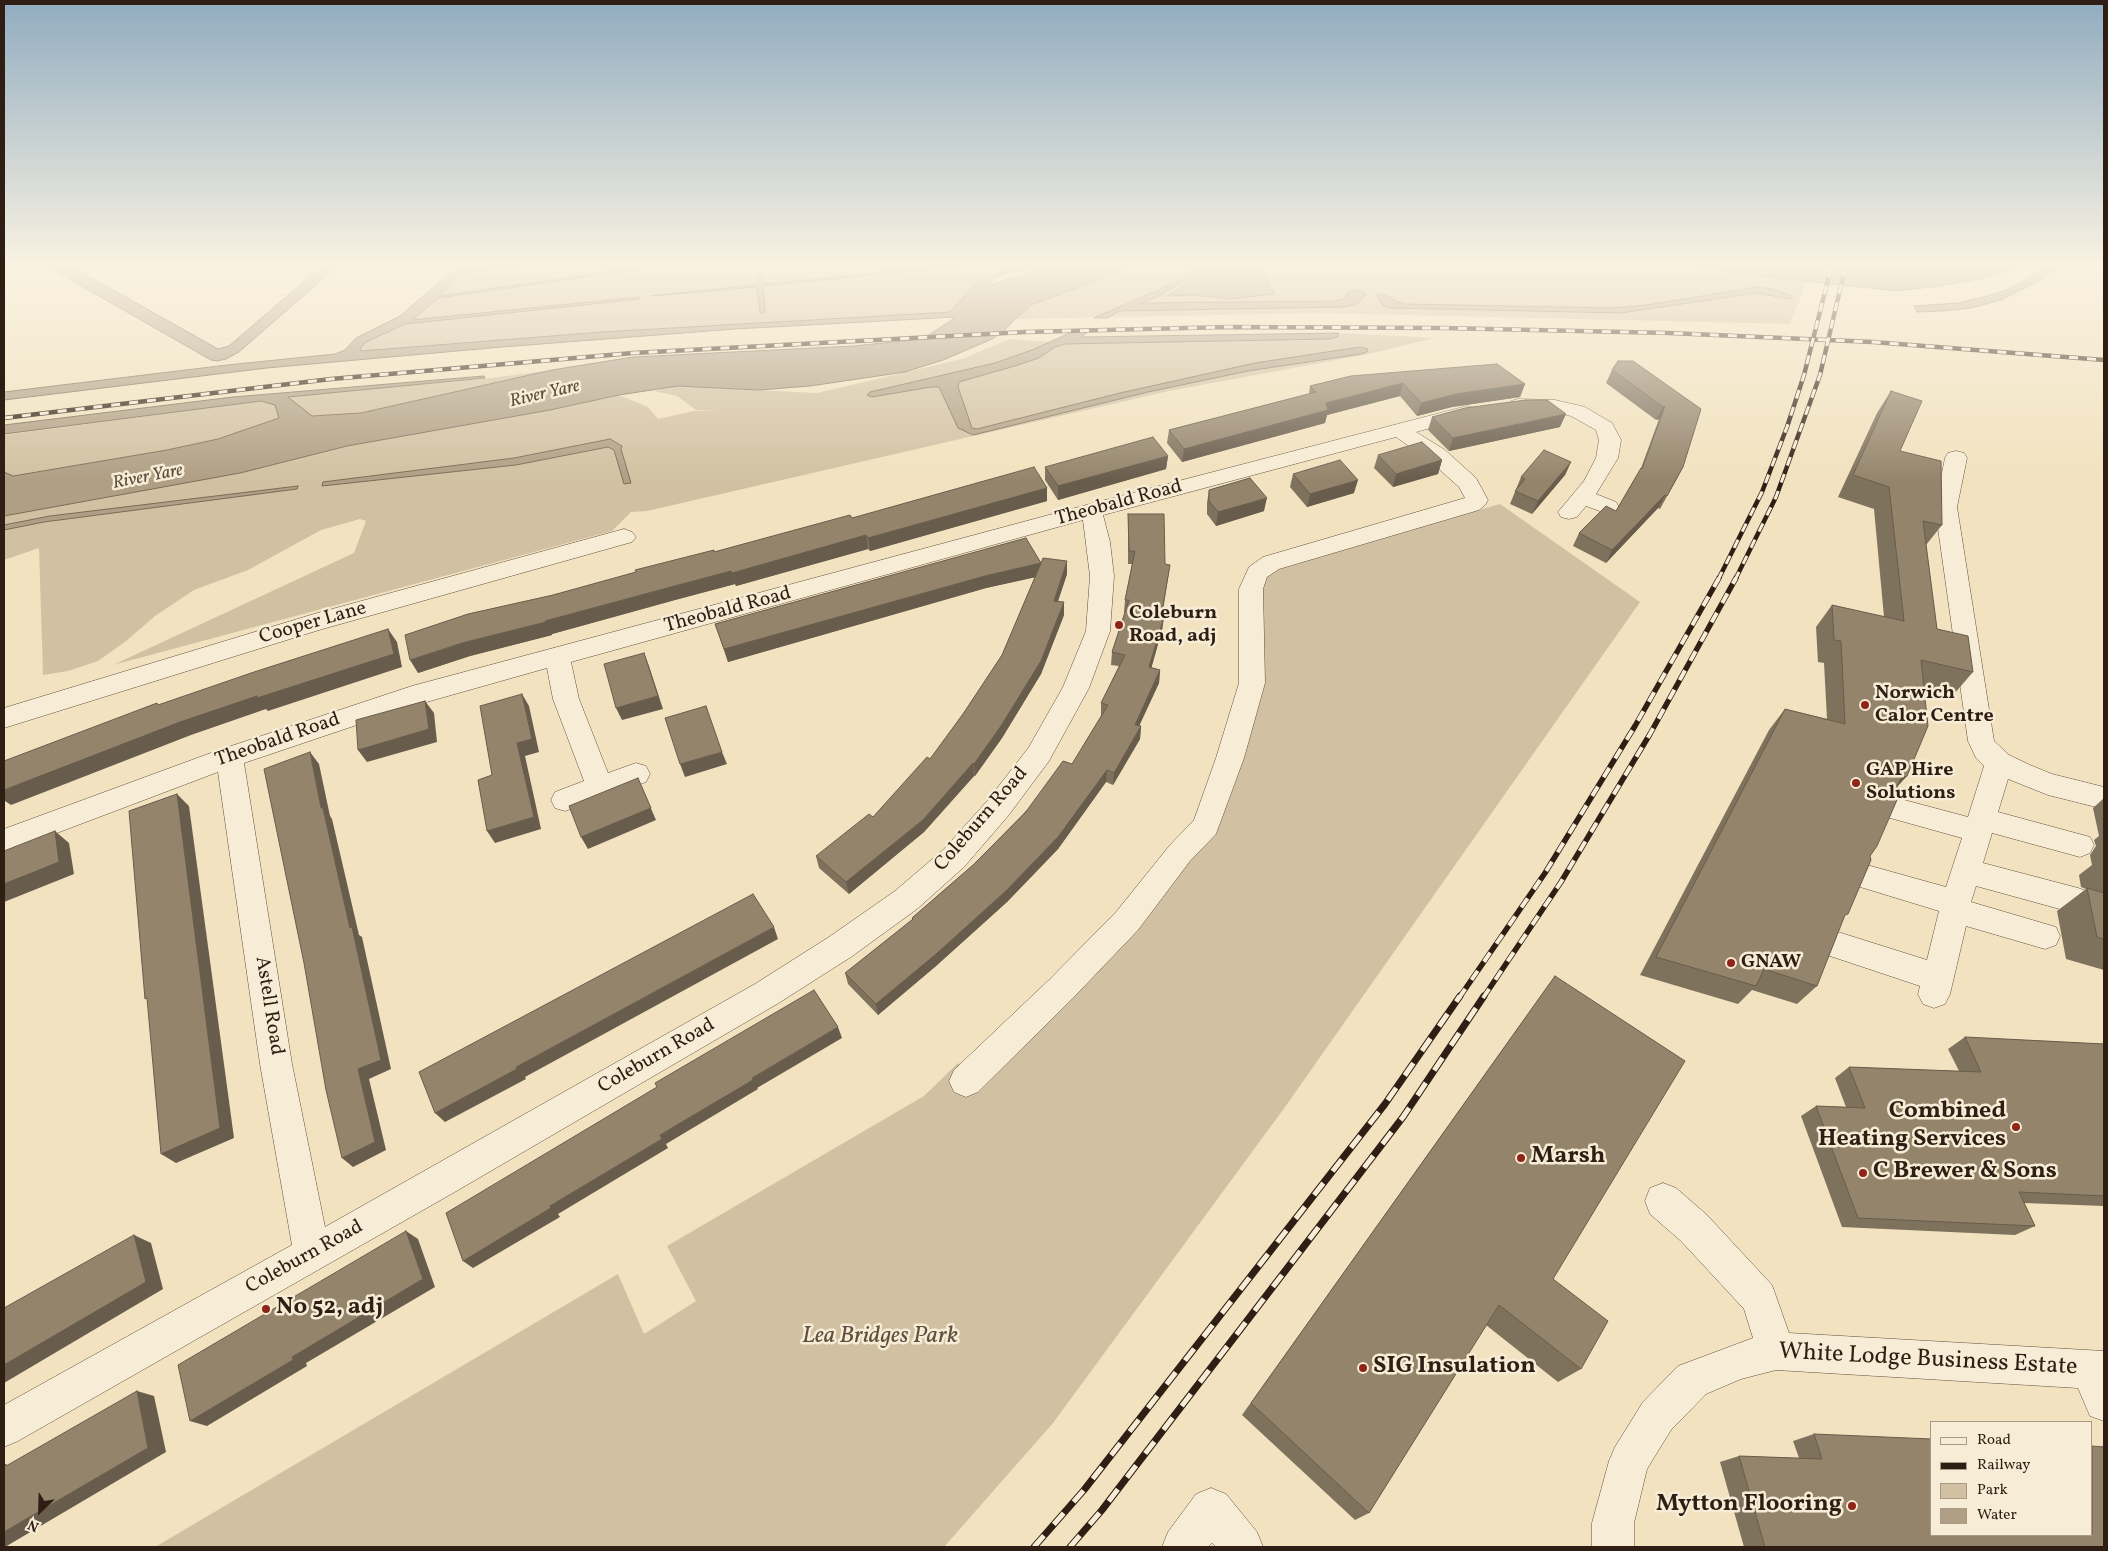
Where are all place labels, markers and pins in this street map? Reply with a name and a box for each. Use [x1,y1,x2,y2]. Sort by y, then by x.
place label: Coleburn Road, adj [1129,602,1217,649]
marker: Coleburn Road, adj [1113,619,1125,631]
place label: Norwich Calor Centre [1875,682,1994,729]
marker: Norwich Calor Centre [1859,699,1871,711]
place label: GAP Hire Solutions [1866,759,1956,806]
marker: GAP Hire Solutions [1850,777,1862,789]
place label: GNAW [1741,951,1801,975]
marker: GNAW [1725,957,1737,969]
place label: Combined Heating Services [1818,1099,2006,1155]
marker: Combined Heating Services [2010,1121,2022,1133]
place label: Marsh [1531,1144,1605,1172]
marker: Marsh [1515,1152,1527,1164]
place label: C Brewer & Sons [1873,1159,2057,1187]
marker: C Brewer & Sons [1857,1167,1869,1179]
place label: No 52, adj [276,1295,383,1323]
marker: No 52, adj [260,1303,272,1315]
place label: SIG Insulation [1373,1354,1536,1382]
marker: SIG Insulation [1357,1362,1369,1374]
place label: Mytton Flooring [1656,1492,1842,1520]
marker: Mytton Flooring [1846,1500,1858,1512]

